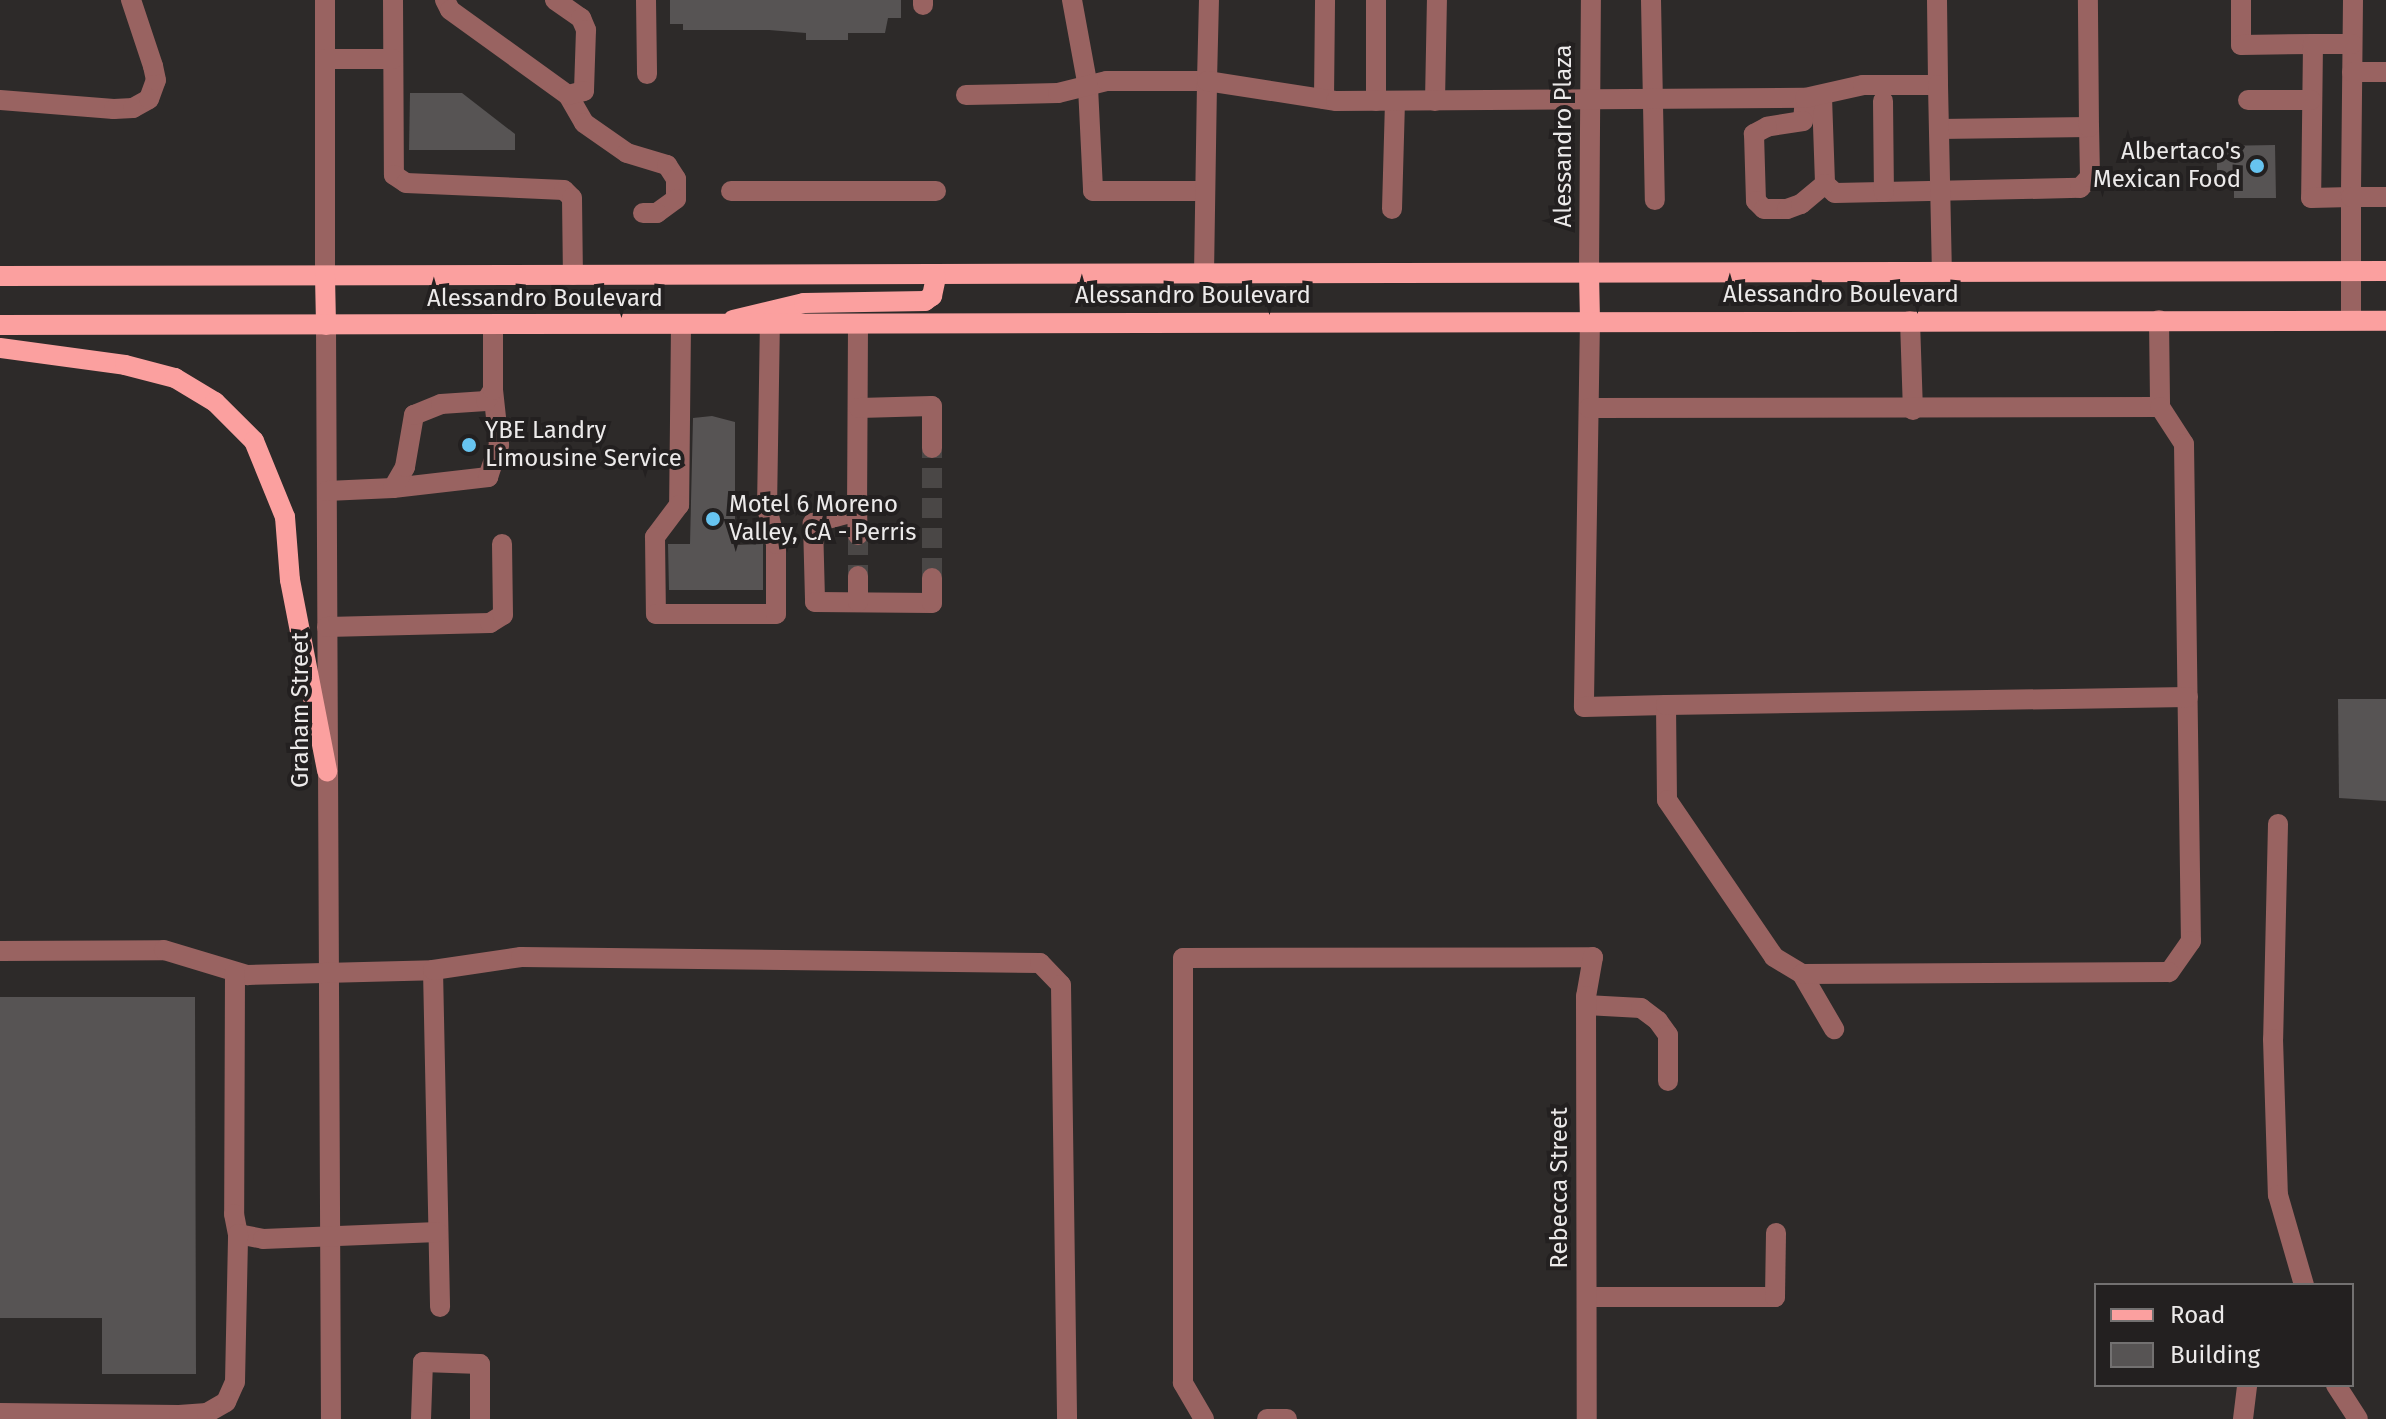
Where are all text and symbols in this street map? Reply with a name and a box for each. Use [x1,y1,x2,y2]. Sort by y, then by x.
street label: Alessandro Plaza [1550,45,1578,227]
place label: Albertaco's Mexican Food [2093,138,2241,194]
marker: Albertaco's Mexican Food [2248,157,2266,175]
street label: Alessandro Boulevard [1723,281,1959,309]
street label: Alessandro Boulevard [1075,282,1311,310]
street label: Alessandro Boulevard [427,285,663,313]
place label: YBE Landry Limousine Service [485,417,682,473]
marker: YBE Landry Limousine Service [460,436,478,454]
place label: Motel 6 Moreno Valley, CA - Perris [729,491,916,547]
marker: Motel 6 Moreno Valley, CA - Perris [704,510,722,528]
street label: Graham Street [287,632,315,788]
street label: Rebecca Street [1546,1107,1574,1269]
legend [2094,1283,2354,1387]
text: Road [2170,1301,2225,1329]
text: Building [2170,1341,2260,1369]

